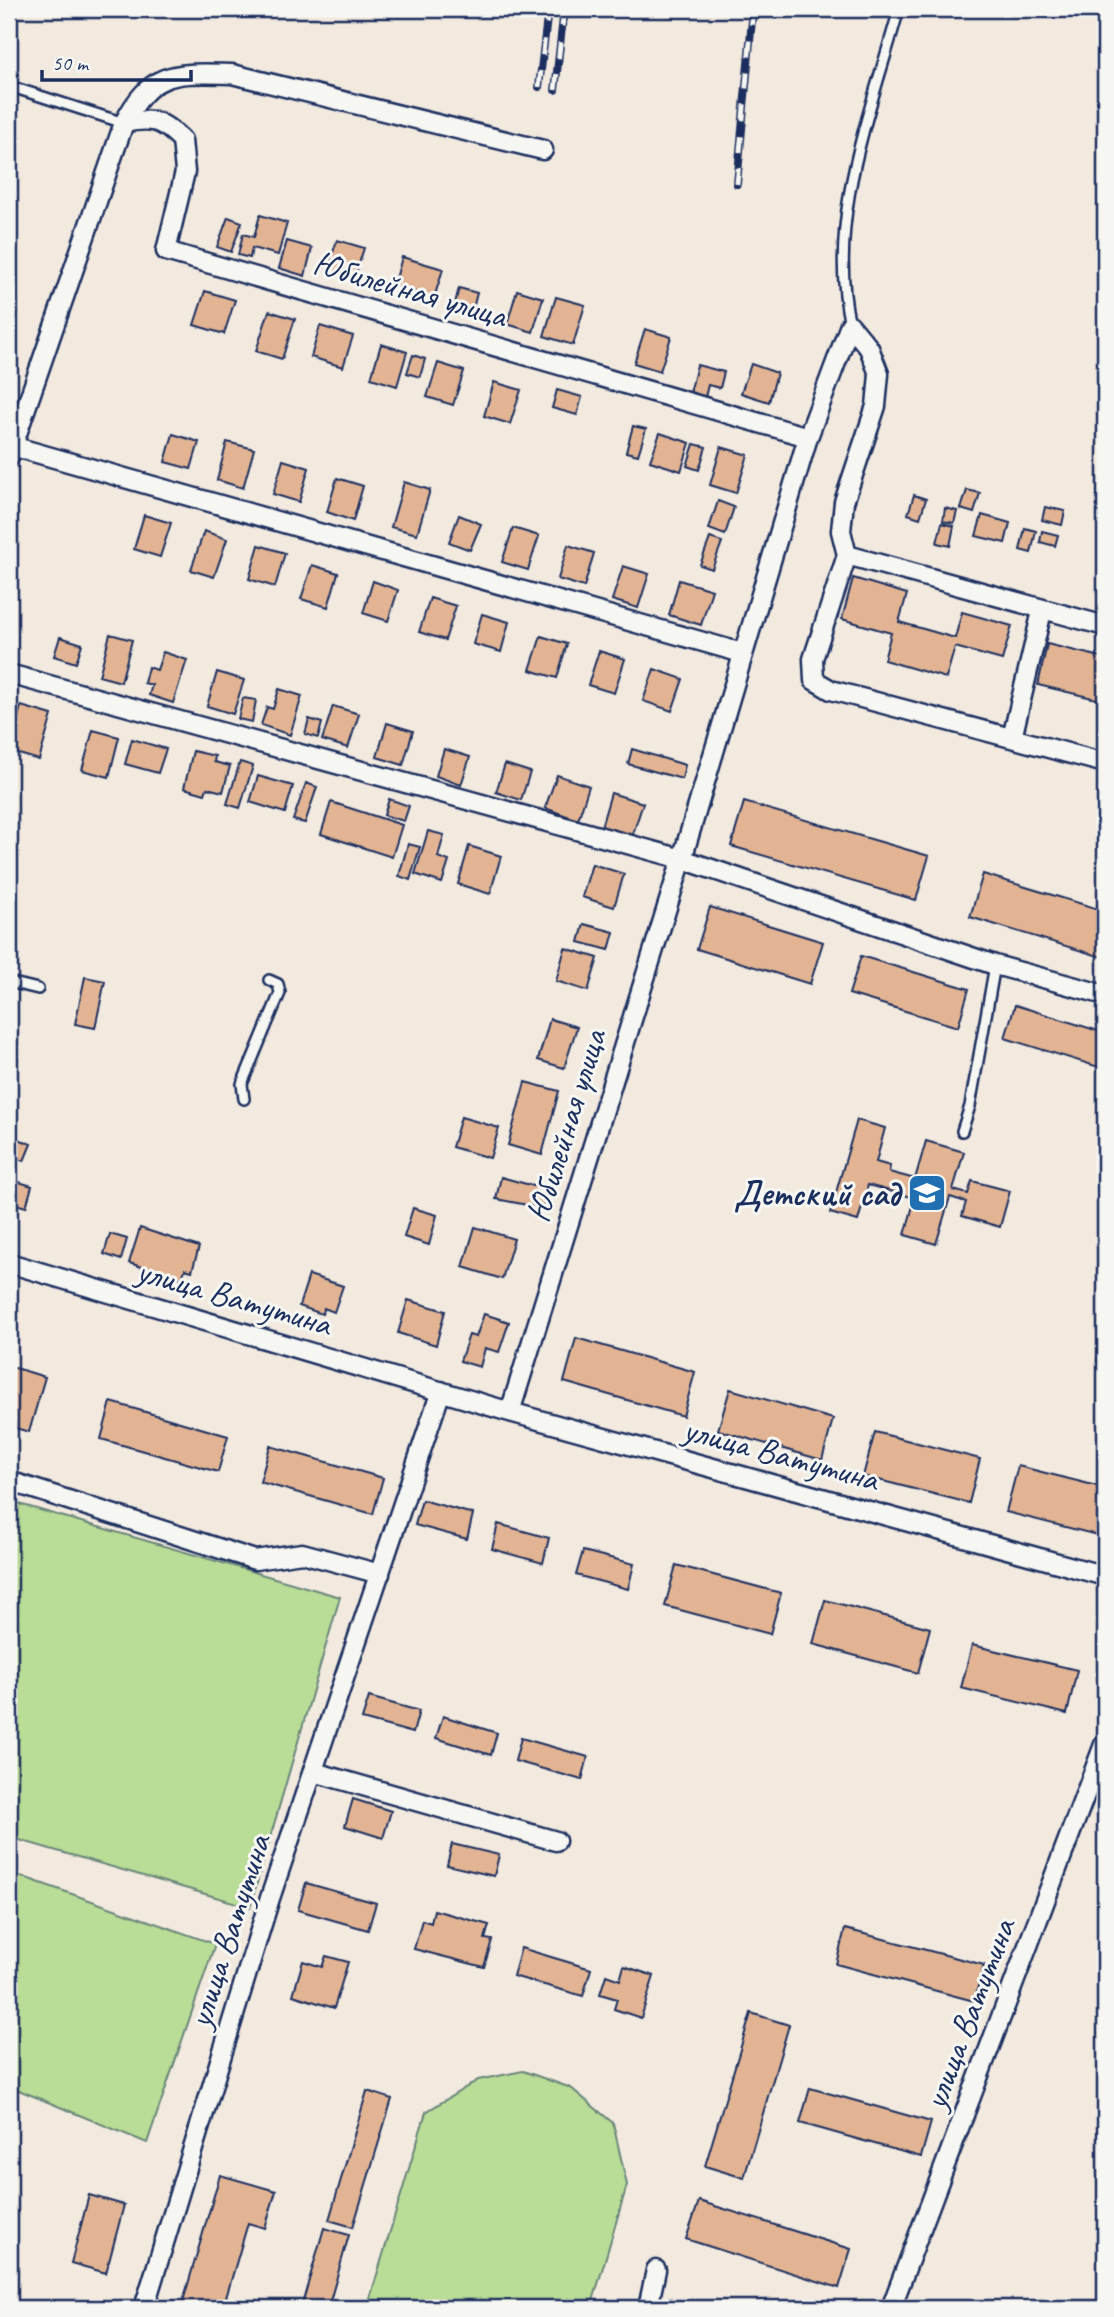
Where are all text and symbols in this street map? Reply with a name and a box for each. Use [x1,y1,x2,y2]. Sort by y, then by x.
scale bar [42,38,191,82]
text: 50 m [52,50,90,76]
street label: Юбилейная улица [308,240,514,339]
street label: Юбилейная улица [515,1023,617,1228]
place label: Детский сад [734,1171,903,1216]
school or university icon: Детский сад [906,1172,948,1214]
street label: улица Ватутина [130,1247,339,1347]
street label: улица Ватутина [677,1406,886,1502]
street label: улица Ватутина [176,1826,282,2035]
street label: улица Ватутина [911,1910,1027,2117]

